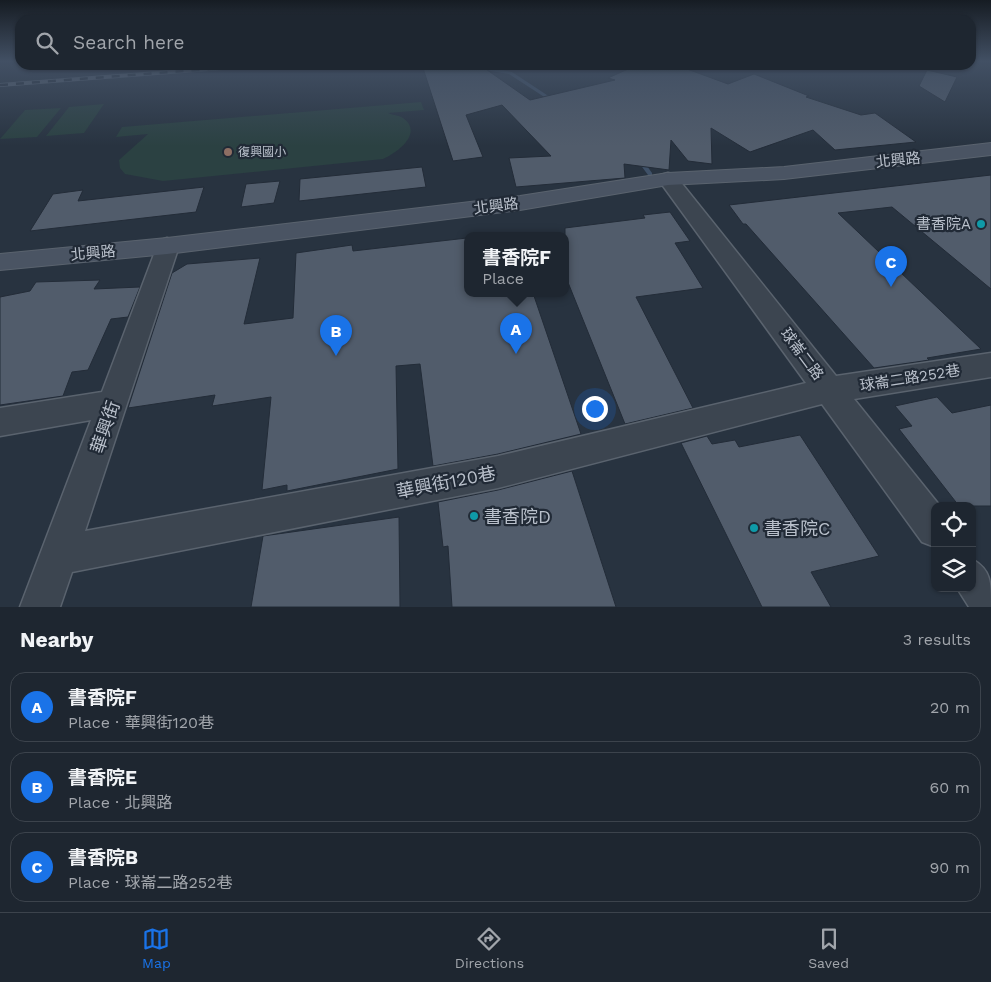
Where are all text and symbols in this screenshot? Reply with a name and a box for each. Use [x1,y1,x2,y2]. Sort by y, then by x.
search box [15,15,976,70]
icon: search [33,29,61,57]
text: Search here [73,31,184,54]
place label: 復興國小 [238,145,286,159]
marker: 復興國小 [222,146,234,158]
street label: 北興路 [875,149,921,171]
street label: 北興路 [473,194,519,218]
place label: 書香院A [916,215,971,233]
marker: 書香院A [975,218,987,230]
popup [464,232,569,297]
street label: 北興路 [70,242,116,264]
text: 書香院F [482,246,551,269]
pin: C [875,246,907,287]
text: Place [482,269,524,288]
pin: A [500,313,532,354]
pin: B [320,315,352,356]
street label: 球崙二路 [777,325,827,383]
street label: 球崙二路252巷 [859,361,961,395]
your location [582,396,608,422]
street label: 華興街 [86,398,124,456]
street label: 華興街120巷 [395,462,497,502]
map controls [931,502,976,592]
button: locate [931,502,976,547]
place label: 書香院D [484,506,551,527]
marker: 書香院D [468,510,480,522]
place label: 書香院C [764,518,830,539]
marker: 書香院C [748,522,760,534]
button: layers [931,547,976,592]
text: Nearby [20,627,93,652]
text: 3 results [903,630,971,649]
text: 書香院F [68,686,137,709]
text: A [32,698,42,717]
text: 20 m [930,698,970,717]
text: Place · 華興街120巷 [68,713,214,732]
text: 書香院E [68,766,137,789]
text: B [32,778,42,797]
text: 60 m [930,778,970,797]
text: Place · 北興路 [68,793,172,812]
text: 書香院B [68,846,138,869]
text: C [32,858,42,877]
text: 90 m [929,858,970,877]
text: Place · 球崙二路252巷 [68,873,232,892]
tab: Map [142,925,171,971]
tab: Directions [455,925,524,971]
tab: Saved [808,925,849,971]

